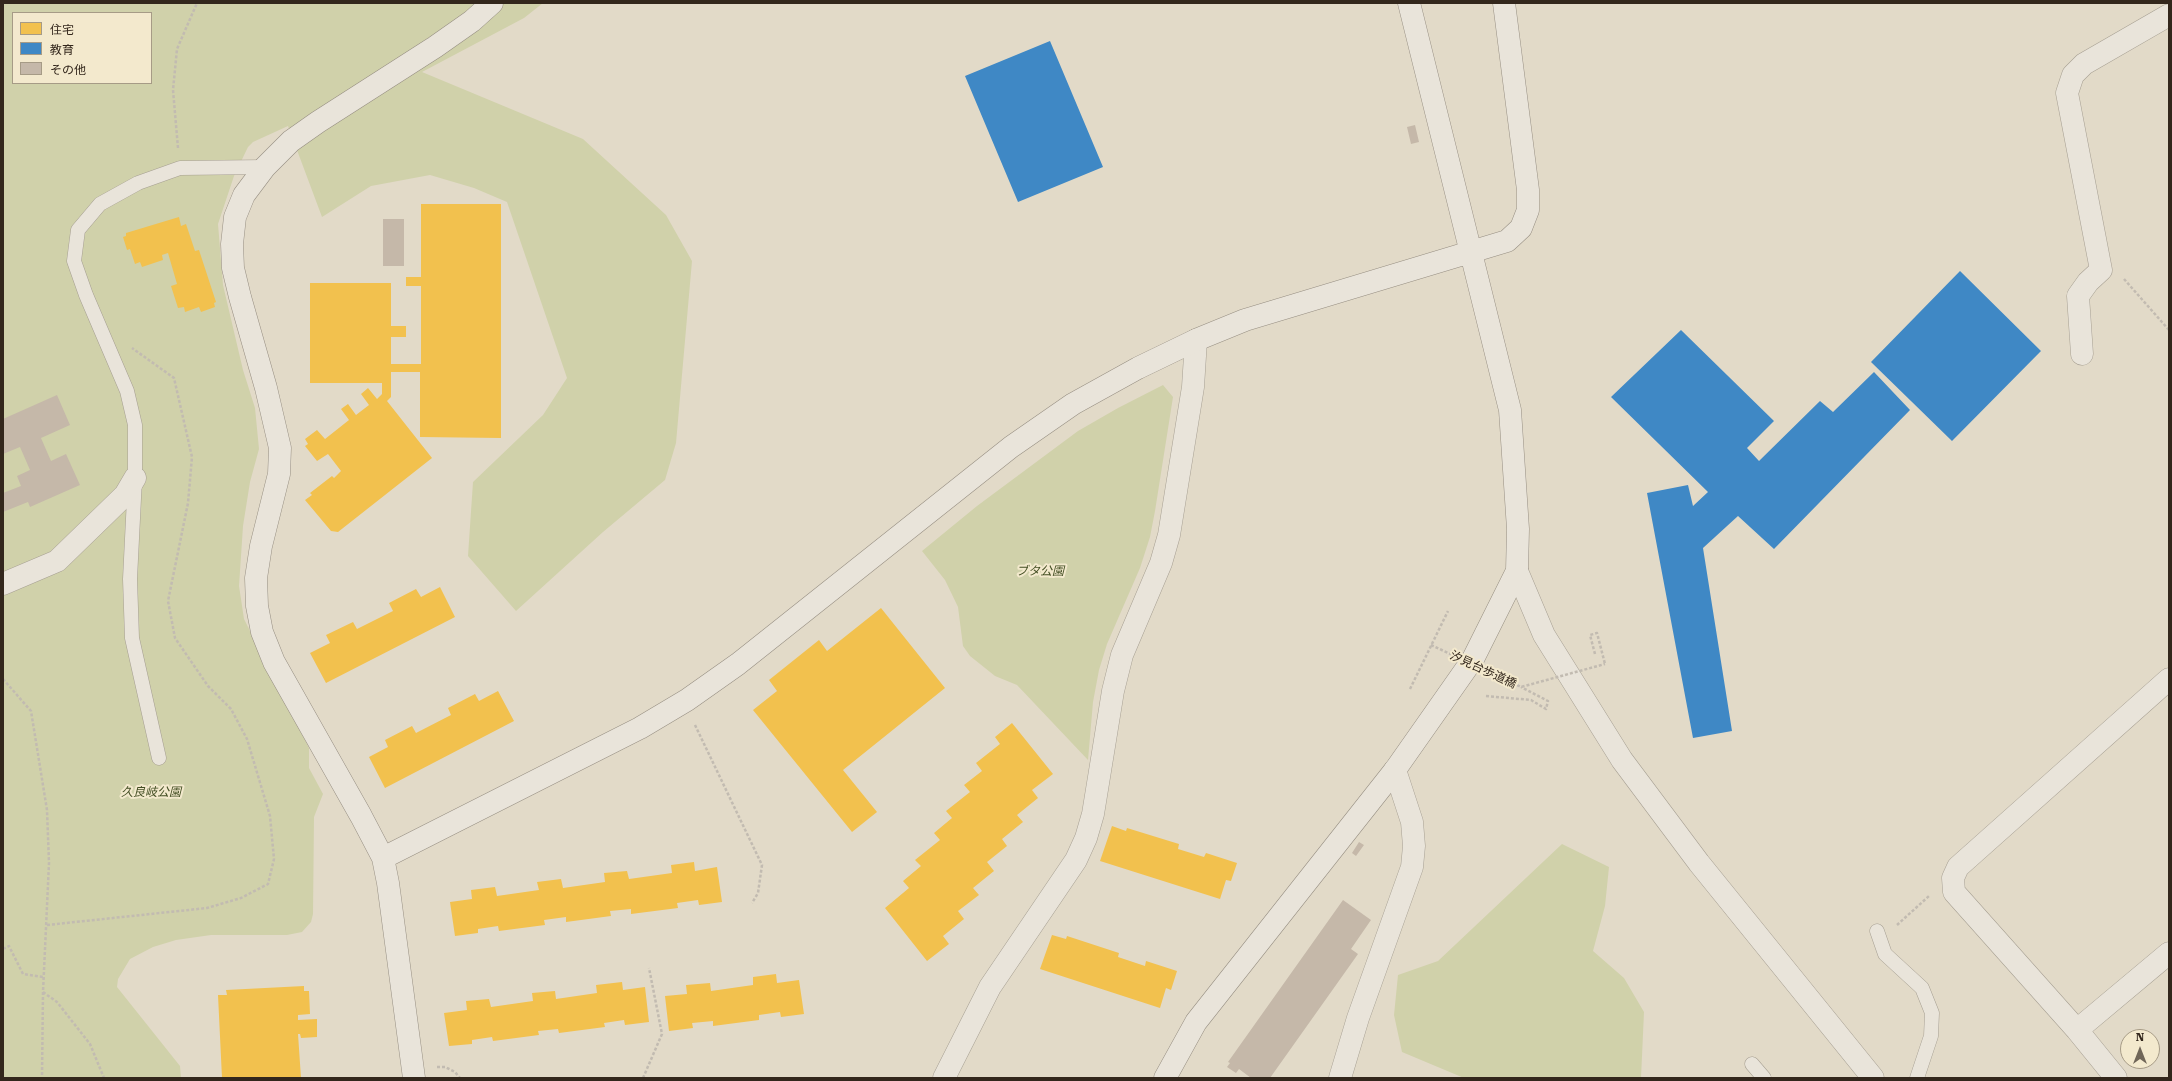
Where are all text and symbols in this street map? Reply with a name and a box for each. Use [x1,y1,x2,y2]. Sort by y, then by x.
legend [12,12,152,84]
text: 住宅 [50,23,74,37]
text: 教育 [50,43,74,57]
text: その他 [50,63,86,77]
park label: ブタ公園 [1016,564,1064,578]
street label: 汐見台歩道橋 [1447,648,1519,692]
park label: 久良岐公園 [121,785,181,799]
north arrow [2120,1029,2160,1069]
text: N [2136,1031,2144,1044]

